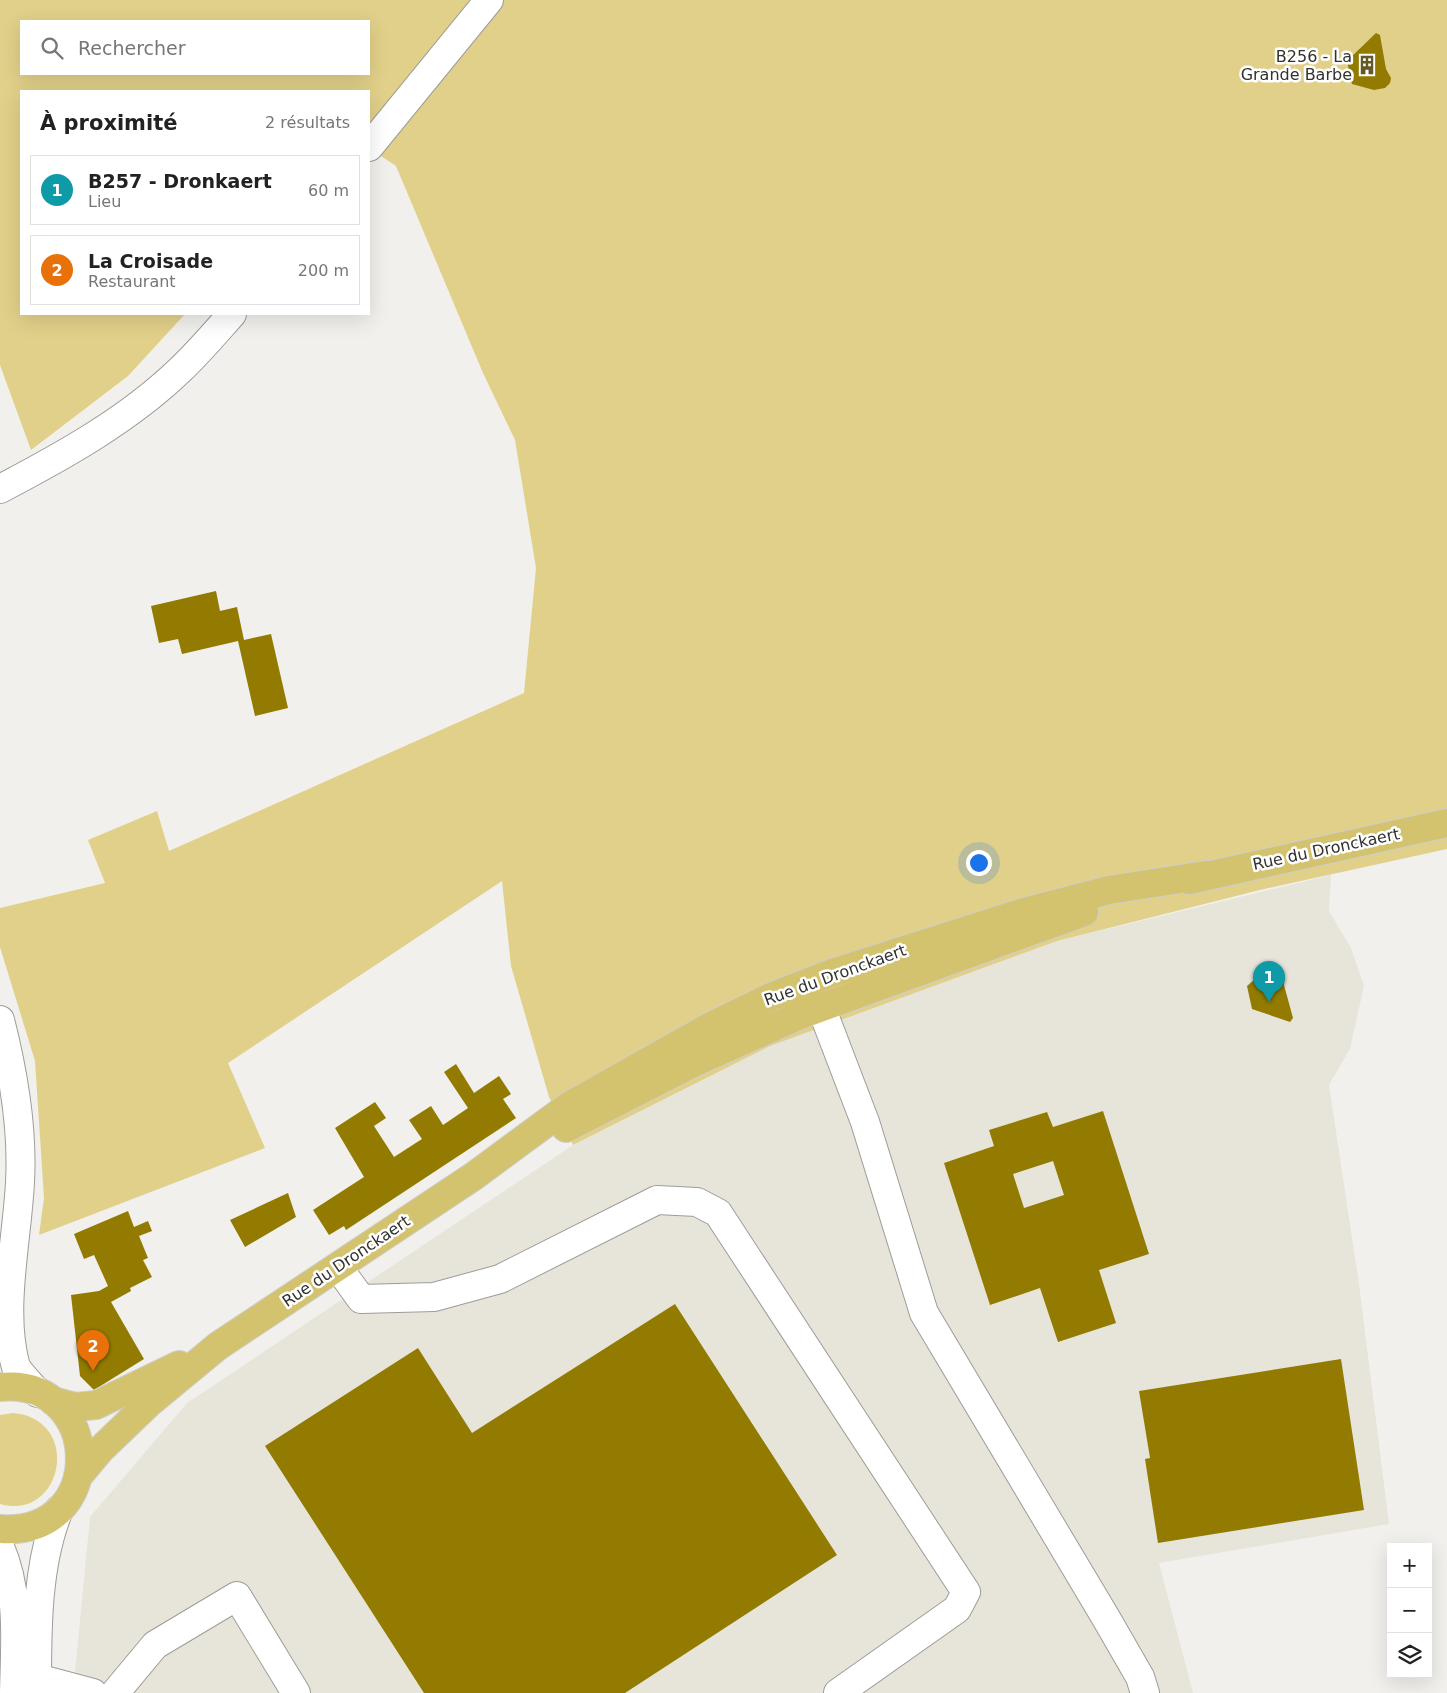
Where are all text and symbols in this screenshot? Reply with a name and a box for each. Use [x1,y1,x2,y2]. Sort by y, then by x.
search box [20,20,370,75]
icon: search [38,34,66,62]
text: Rechercher [78,37,186,59]
place label: B256 - La Grande Barbe [1241,47,1352,84]
building icon: B256 - La Grande Barbe [1356,54,1378,76]
text: À proximité [40,111,177,135]
text: 2 résultats [265,113,350,132]
text: B257 - Dronkaert [88,170,272,192]
text: 1 [51,181,63,200]
text: 60 m [308,181,349,200]
text: Lieu [88,192,121,211]
text: La Croisade [88,250,213,272]
text: 2 [51,261,63,280]
text: 200 m [298,261,349,280]
text: Restaurant [88,272,176,291]
street label: Rue du Dronckaert [1251,824,1401,874]
your location [966,850,992,876]
street label: Rue du Dronckaert [761,940,909,1010]
pin: 1 [1253,961,1285,1002]
street label: Rue du Dronckaert [279,1211,413,1311]
pin: 2 [77,1330,109,1371]
map controls [1387,1543,1432,1678]
button: + [1387,1543,1432,1588]
button: − [1387,1588,1432,1633]
button: layers [1387,1633,1432,1678]

